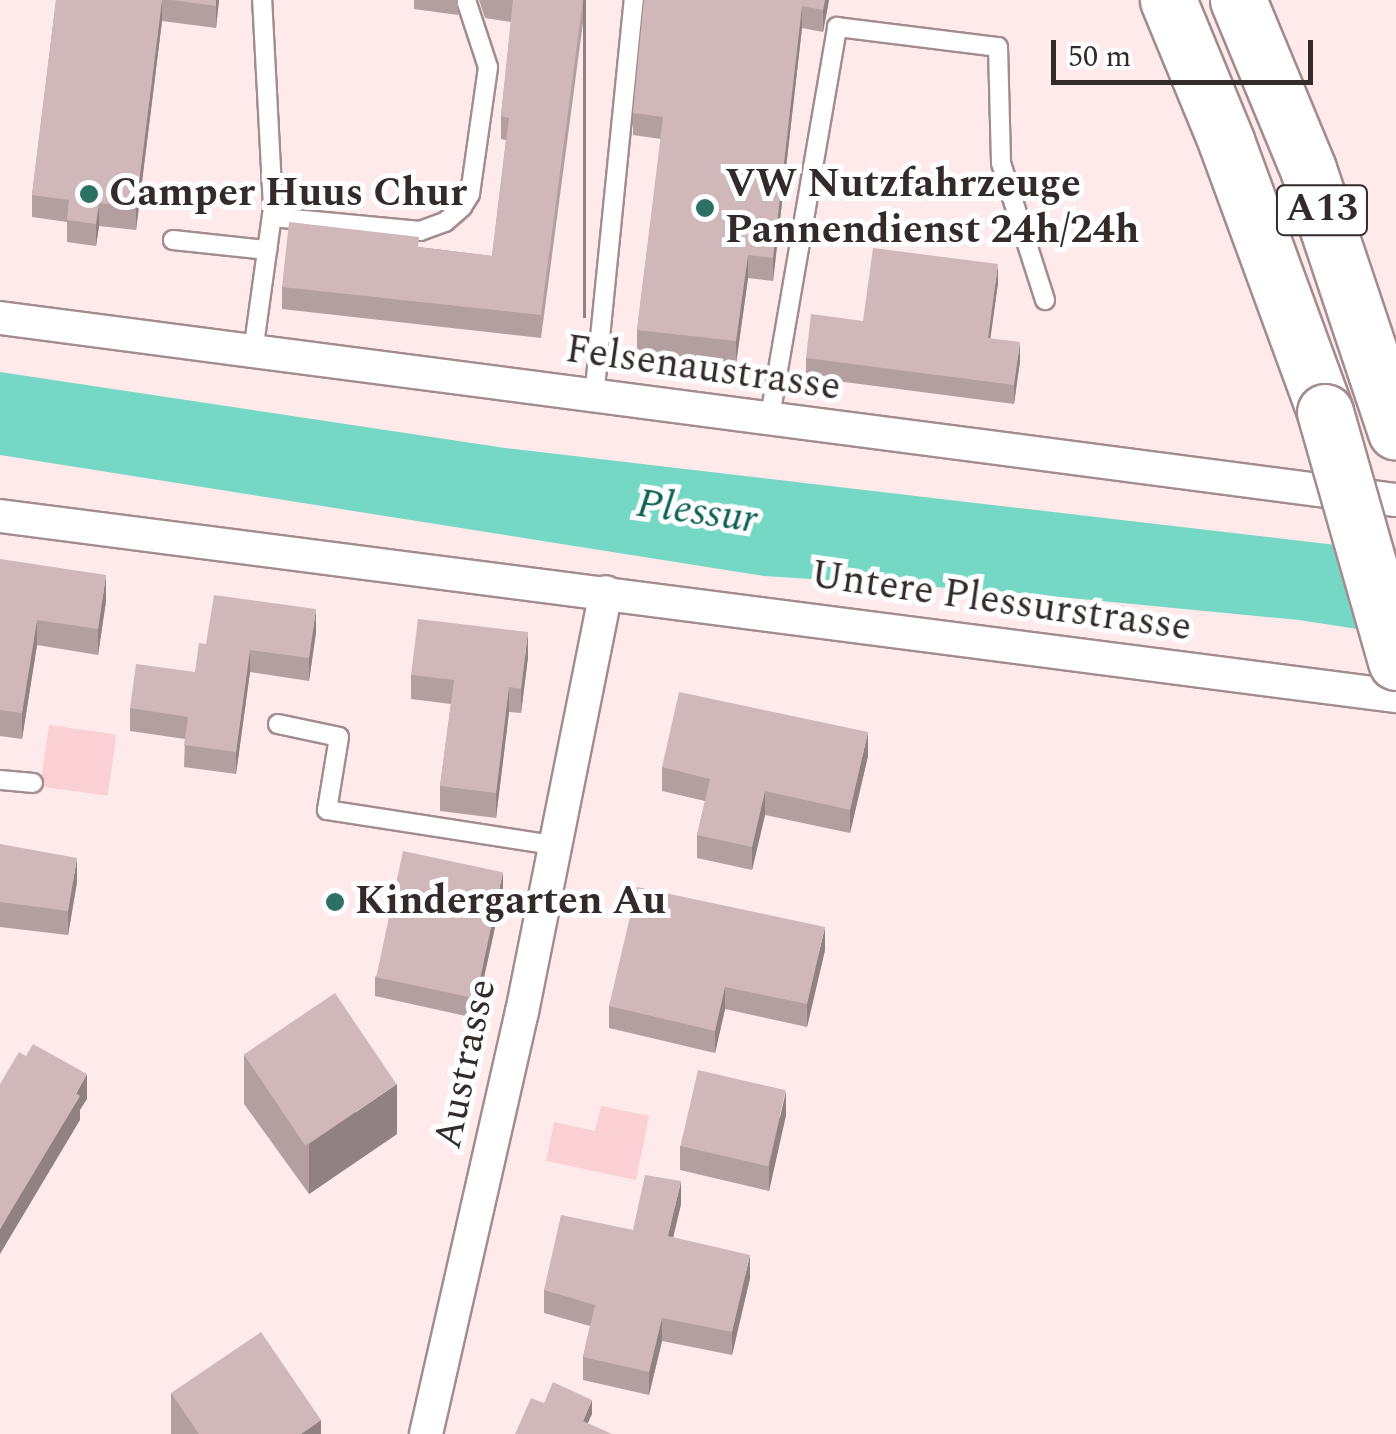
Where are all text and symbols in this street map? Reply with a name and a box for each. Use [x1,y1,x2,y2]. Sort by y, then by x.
scale bar [1056,20,1318,82]
text: 50 m [1068,34,1131,80]
place label: VW Nutzfahrzeuge Pannendienst 24h/24h [725,161,1140,255]
place label: Camper Huus Chur [109,170,467,218]
road number: A13 [1274,177,1370,243]
marker: Camper Huus Chur [78,183,100,205]
marker: VW Nutzfahrzeuge Pannendienst 24h/24h [694,197,716,219]
street label: Felsenaustrasse [563,326,843,412]
water label: Plessur [633,479,761,545]
street label: Untere Plessurstrasse [808,552,1194,652]
place label: Kindergarten Au [355,878,666,926]
marker: Kindergarten Au [324,891,346,913]
street label: Austrasse [425,975,507,1153]

